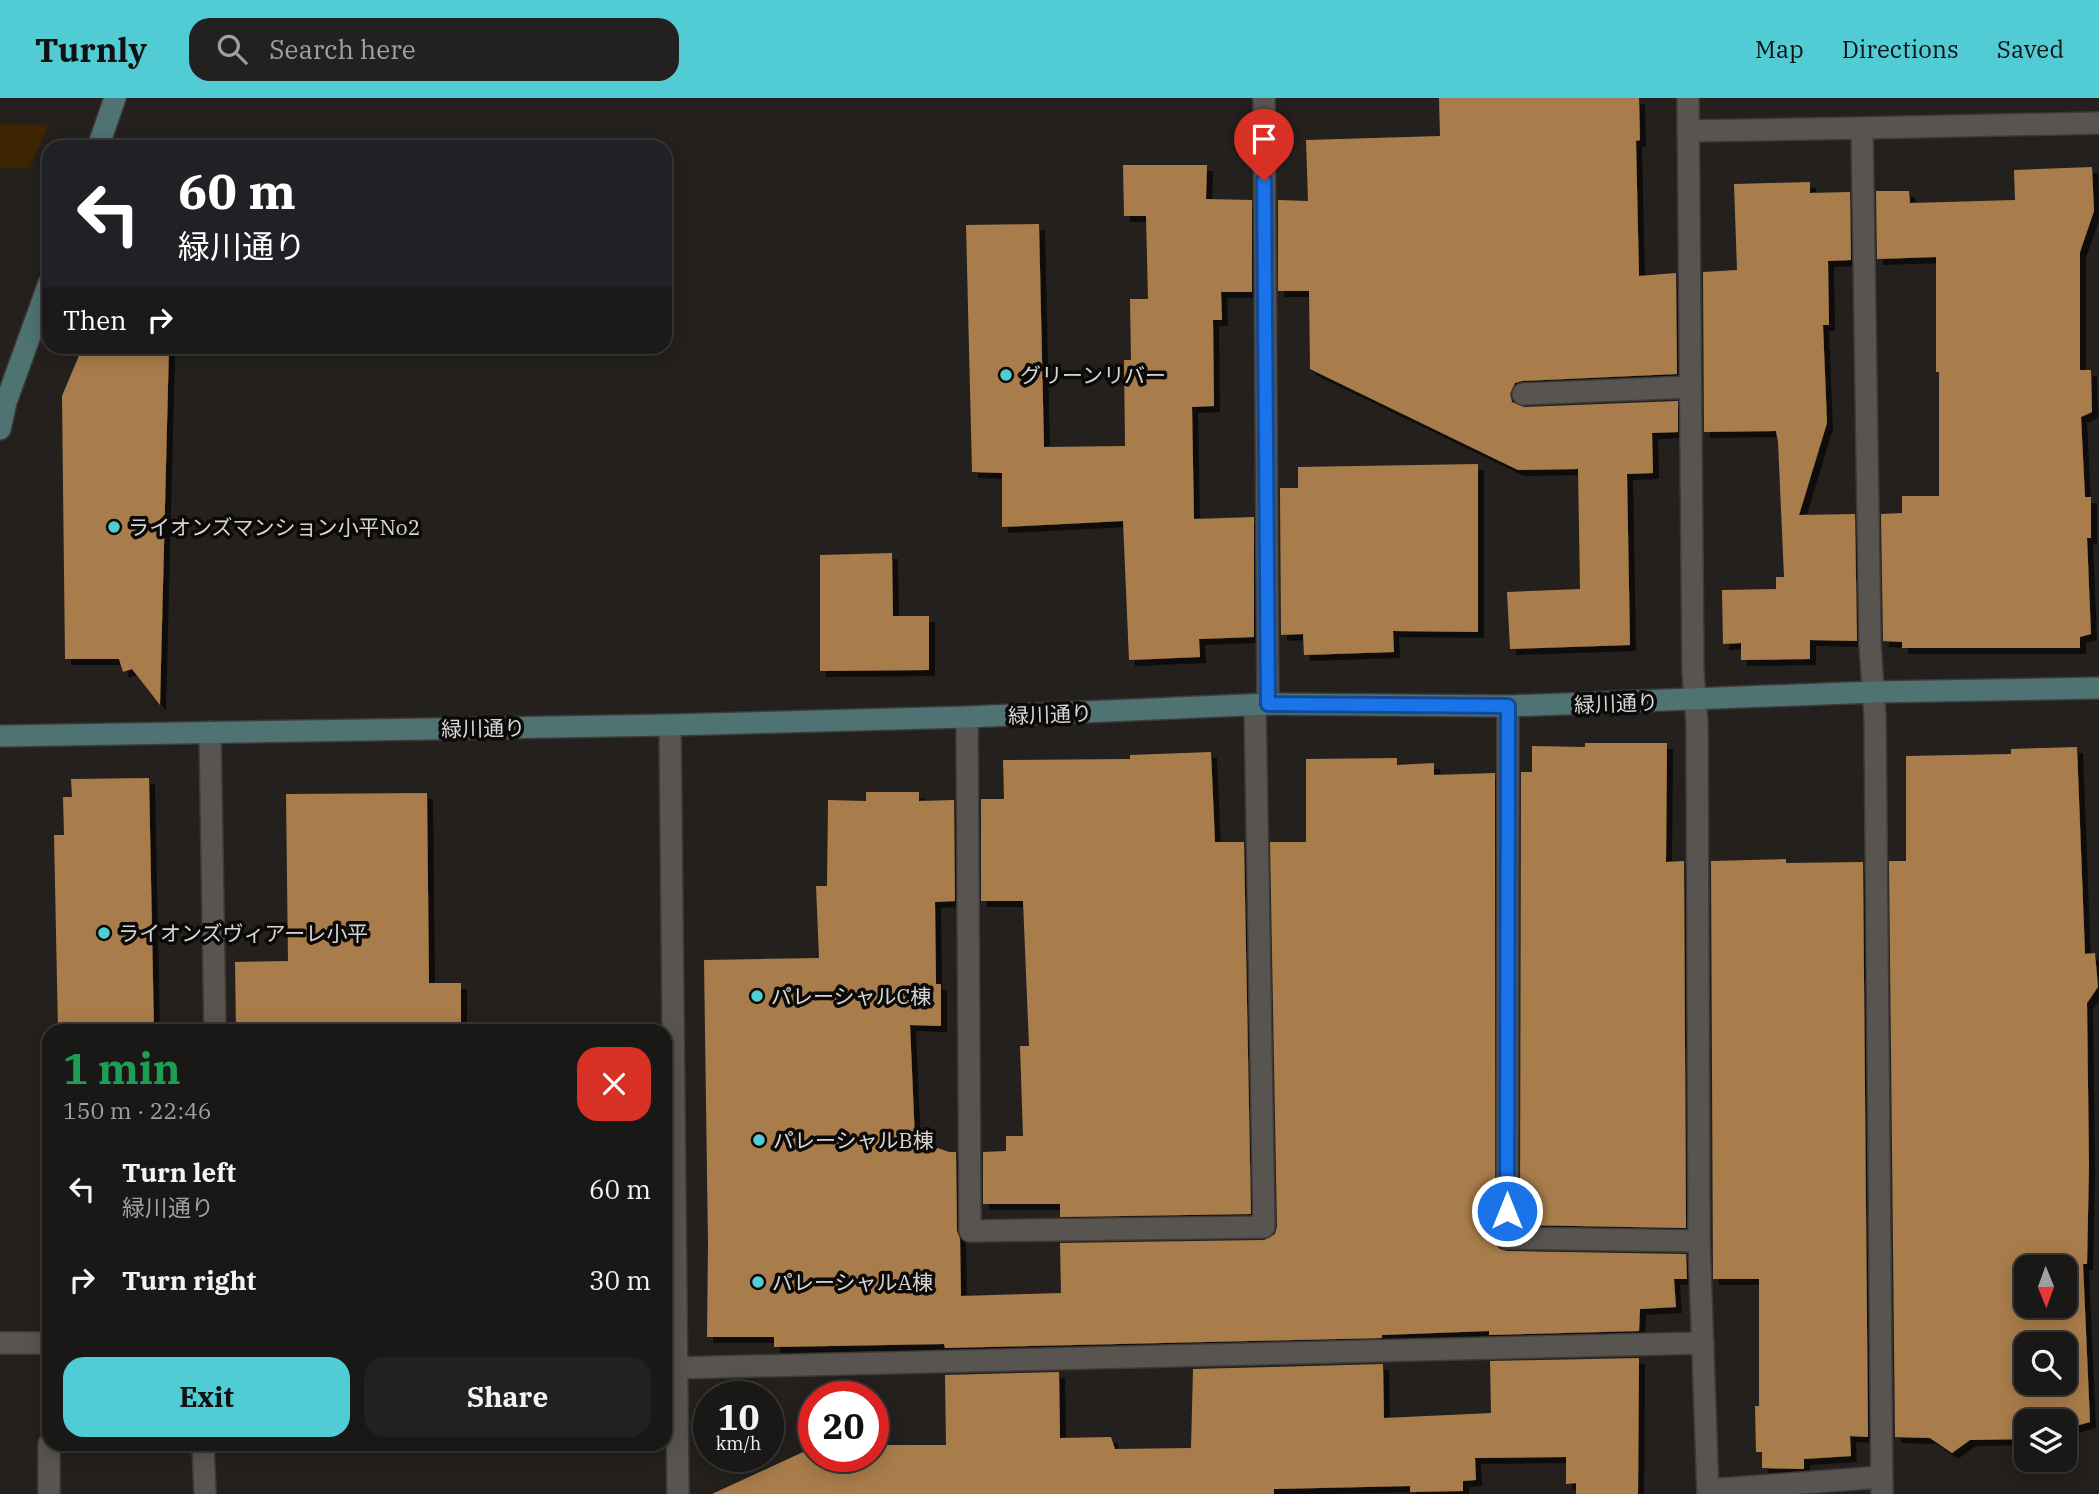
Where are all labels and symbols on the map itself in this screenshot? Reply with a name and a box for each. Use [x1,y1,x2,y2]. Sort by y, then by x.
pin [1234,109,1294,181]
place label: グリーンリバー [1020,361,1166,389]
marker: グリーンリバー [998,367,1014,383]
place label: ライオンズマンション小平No2 [128,513,420,541]
marker: ライオンズマンション小平No2 [106,519,122,535]
street label: 緑川通り [1574,688,1658,718]
street label: 緑川通り [1008,699,1092,729]
street label: 緑川通り [441,713,525,743]
place label: ライオンズヴィアーレ小平 [118,919,368,947]
marker: ライオンズヴィアーレ小平 [96,925,112,941]
place label: パレーシャルC棟 [771,982,931,1010]
marker: パレーシャルC棟 [749,988,765,1004]
place label: パレーシャルB棟 [773,1126,934,1154]
marker: パレーシャルB棟 [751,1132,767,1148]
position arrow [1470,1174,1544,1248]
north arrow [2014,1255,2077,1318]
place label: パレーシャルA棟 [772,1268,933,1296]
marker: パレーシャルA棟 [750,1274,766,1290]
speed limit sign: 20 [798,1381,889,1472]

